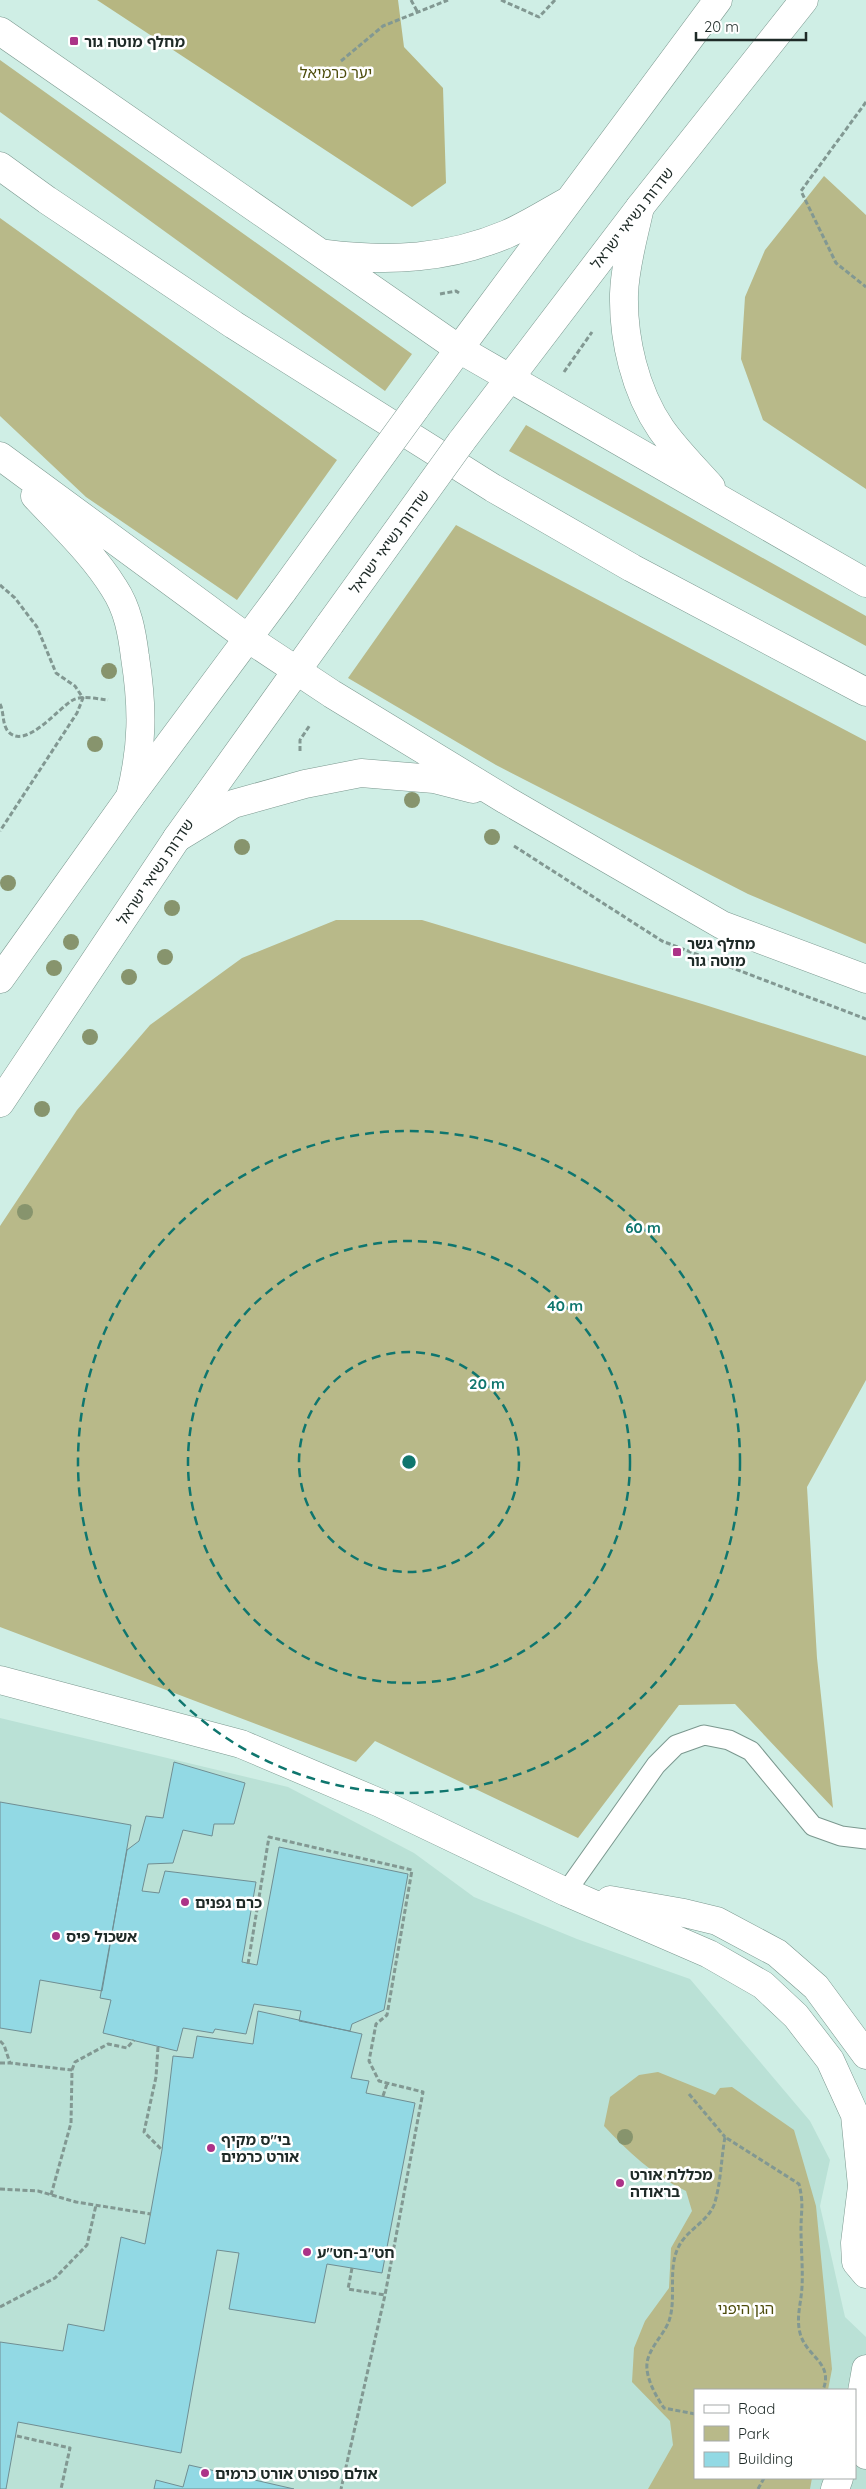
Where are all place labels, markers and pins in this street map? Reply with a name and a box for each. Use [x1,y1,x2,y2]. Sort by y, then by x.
place label: מחלף מוטה גור [84,32,185,51]
marker: מחלף מוטה גור [68,35,80,47]
place label: מחלף גשר מוטה גור [687,934,756,970]
marker: מחלף גשר מוטה גור [671,946,683,958]
centre of rings [400,1453,418,1471]
place label: כרם גפנים [195,1893,262,1912]
marker: כרם גפנים [179,1896,191,1908]
place label: אשכול פיס [66,1927,137,1946]
marker: אשכול פיס [50,1930,62,1942]
place label: בי"ס מקיף אורט כרמים [221,2130,299,2166]
marker: בי"ס מקיף אורט כרמים [205,2142,217,2154]
place label: מכללת אורט בראודה [630,2165,713,2201]
marker: מכללת אורט בראודה [614,2177,626,2189]
place label: חט"ב-חט"ע [317,2243,395,2262]
marker: חט"ב-חט"ע [301,2246,313,2258]
place label: אולם ספורט אורט כרמים [215,2464,378,2483]
marker: אולם ספורט אורט כרמים [199,2467,211,2479]

